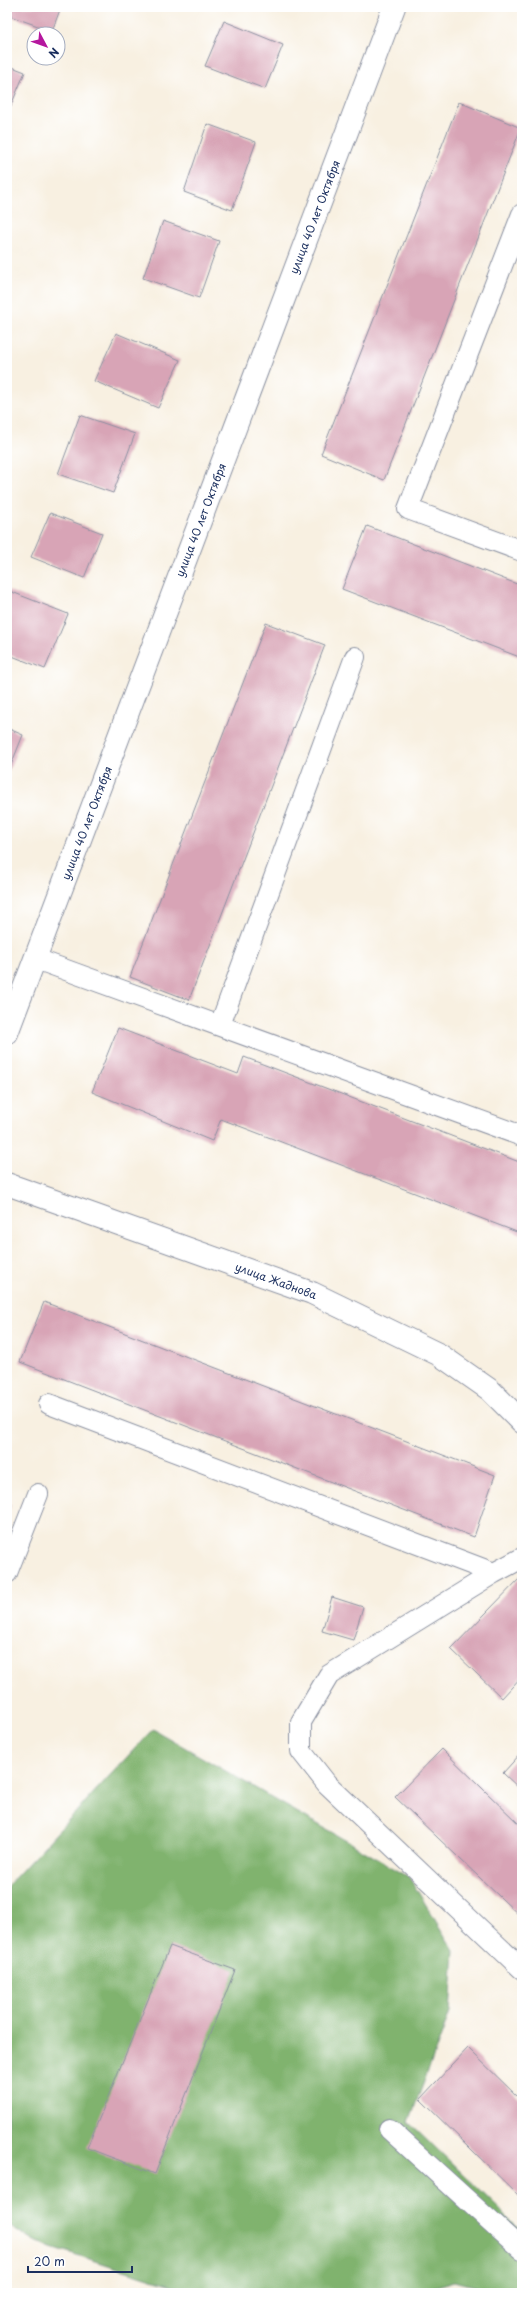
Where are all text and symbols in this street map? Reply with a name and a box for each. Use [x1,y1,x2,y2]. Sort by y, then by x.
north arrow [26,26,66,66]
text: N [44,44,63,62]
street label: улица 40 лет Октября [285,157,344,276]
street label: улица 40 лет Октября [171,460,230,579]
street label: улица 40 лет Октября [57,763,116,882]
street label: улица Жаднова [233,1258,320,1303]
scale bar [28,2248,132,2274]
text: 20 m [34,2252,65,2270]

